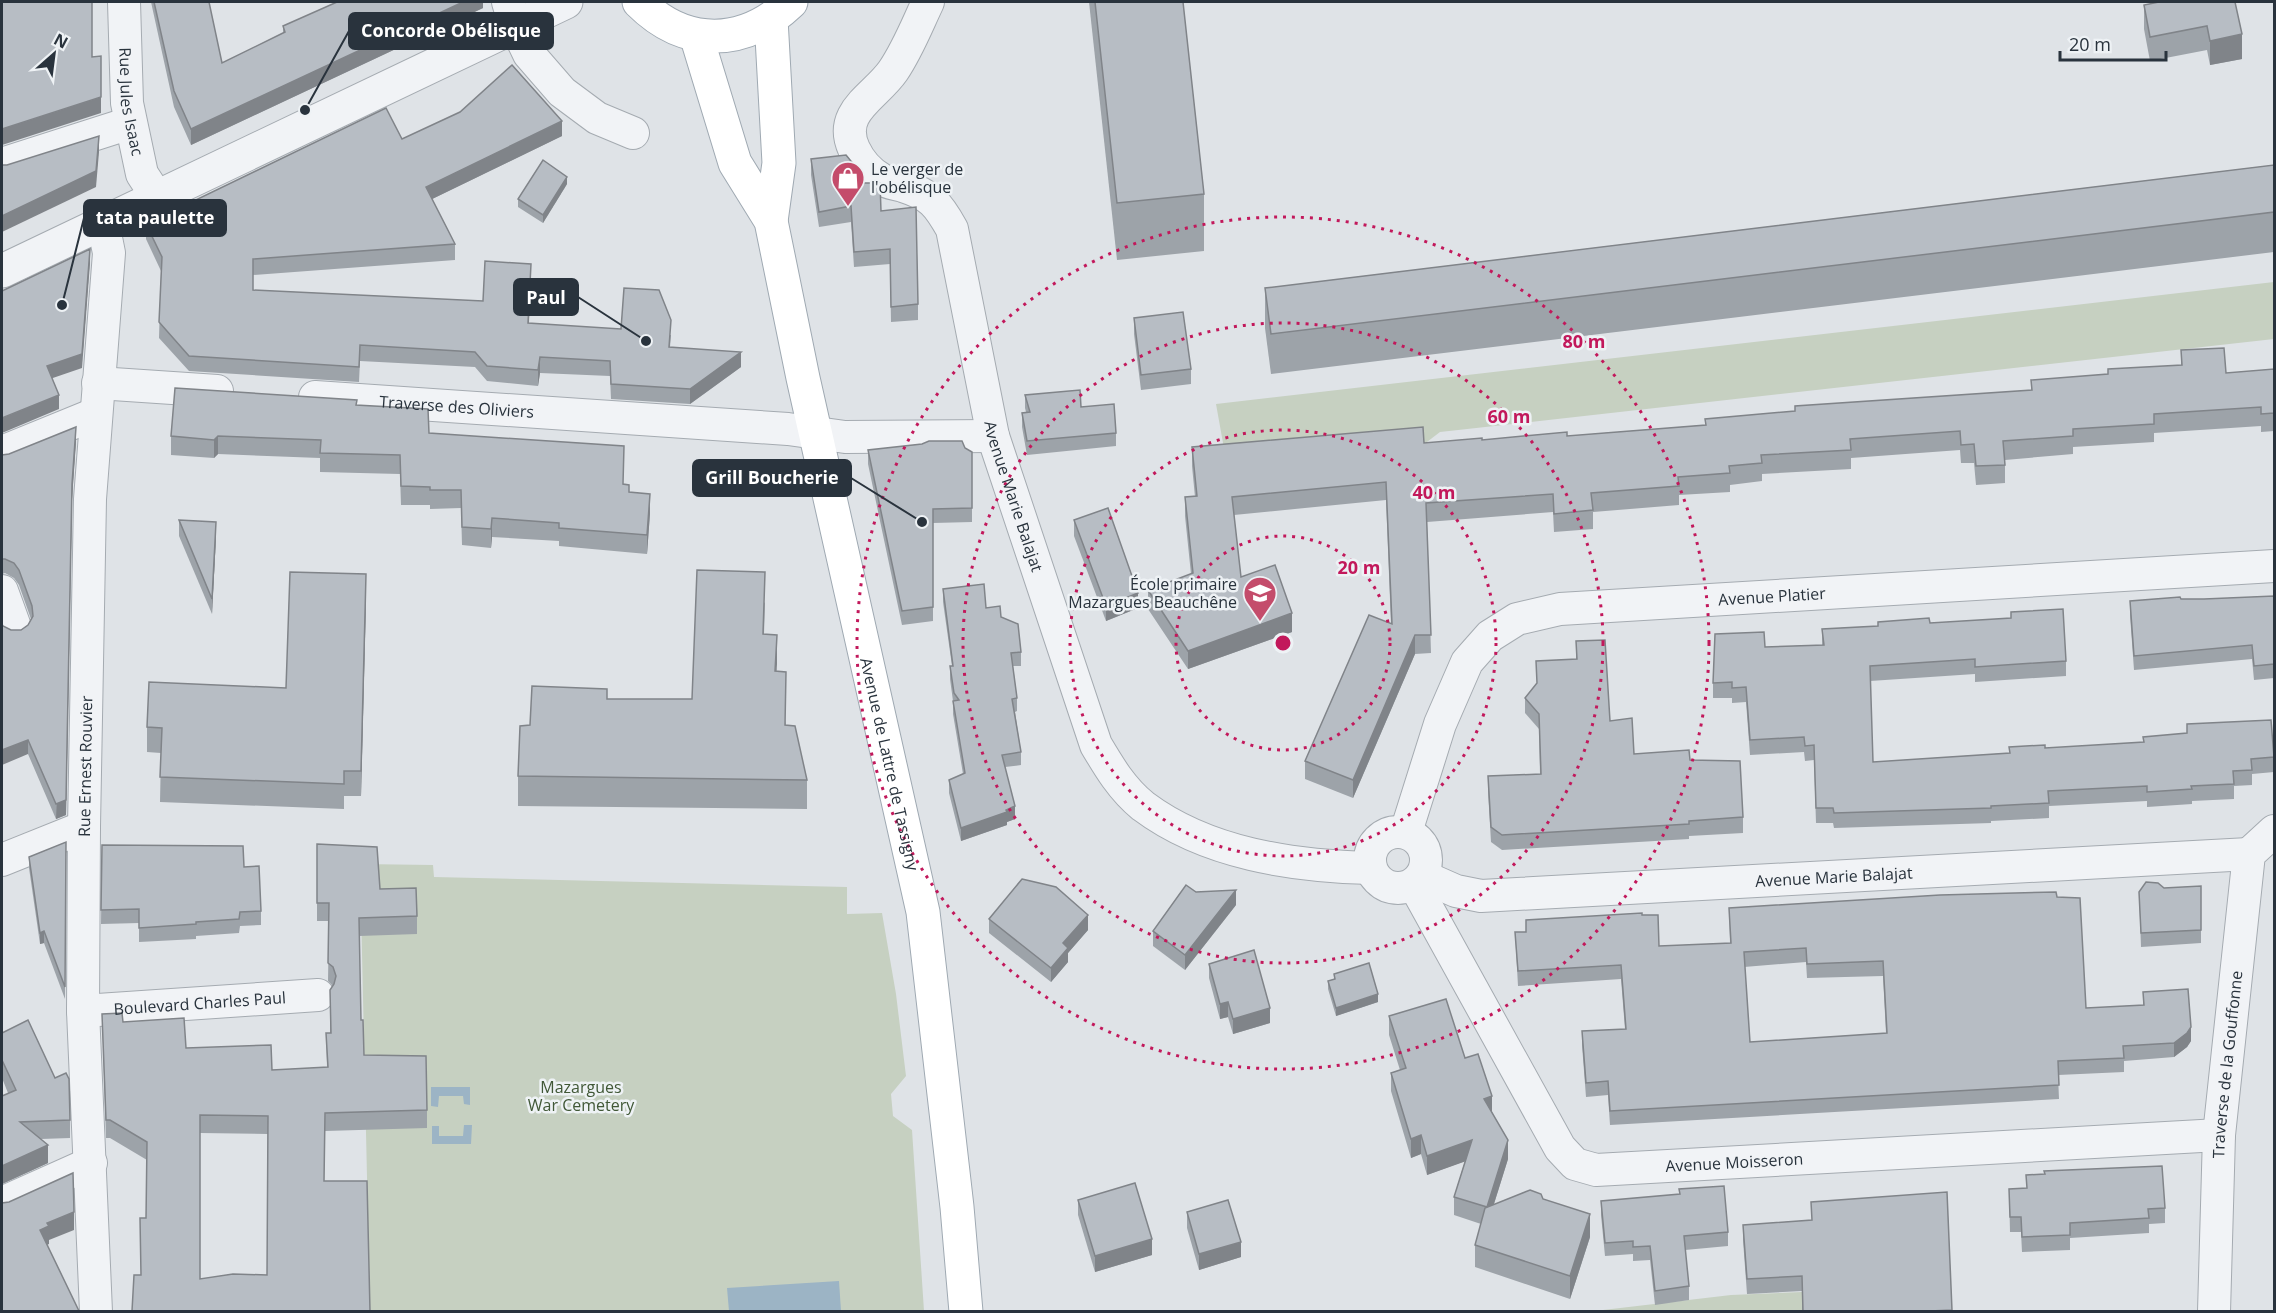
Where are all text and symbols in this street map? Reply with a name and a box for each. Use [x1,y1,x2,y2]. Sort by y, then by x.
callout: Concorde Obélisque [349,13,553,49]
text: Concorde Obélisque [361,18,541,42]
north arrow [24,24,84,84]
scale bar [2060,24,2166,62]
text: N [50,28,72,54]
text: 20 m [2069,32,2111,56]
street label: Rue Jules Isaac [114,47,149,158]
place label: Le verger de l'obélisque [871,158,963,198]
shop icon: Le verger de l'obélisque [830,160,866,207]
callout: tata paulette [84,200,226,236]
text: tata paulette [96,205,214,229]
callout: Paul [514,279,578,315]
text: Paul [526,285,566,309]
text: 80 m [1563,329,1605,353]
street label: Traverse des Oliviers [379,390,535,423]
text: 60 m [1488,404,1530,428]
street label: Avenue Marie Balajat [979,419,1049,575]
callout: Grill Boucherie [693,460,851,496]
text: Grill Boucherie [705,465,839,489]
text: 40 m [1413,480,1455,504]
text: 20 m [1338,555,1380,579]
place label: École primaire Mazargues Beauchêne [1068,573,1237,613]
school or university icon: École primaire Mazargues Beauchêne [1242,575,1278,622]
street label: Avenue Platier [1718,582,1827,610]
centre of rings [1273,633,1293,653]
street label: Avenue de Lattre de Tassigny [855,656,925,874]
street label: Rue Ernest Rouvier [73,695,97,837]
street label: Avenue Marie Balajat [1754,861,1913,892]
street label: Traverse de la Gouffonne [2207,969,2247,1159]
street label: Boulevard Charles Paul [113,986,287,1020]
park label: Mazargues War Cemetery [528,1076,635,1116]
street label: Avenue Moisseron [1665,1147,1804,1177]

